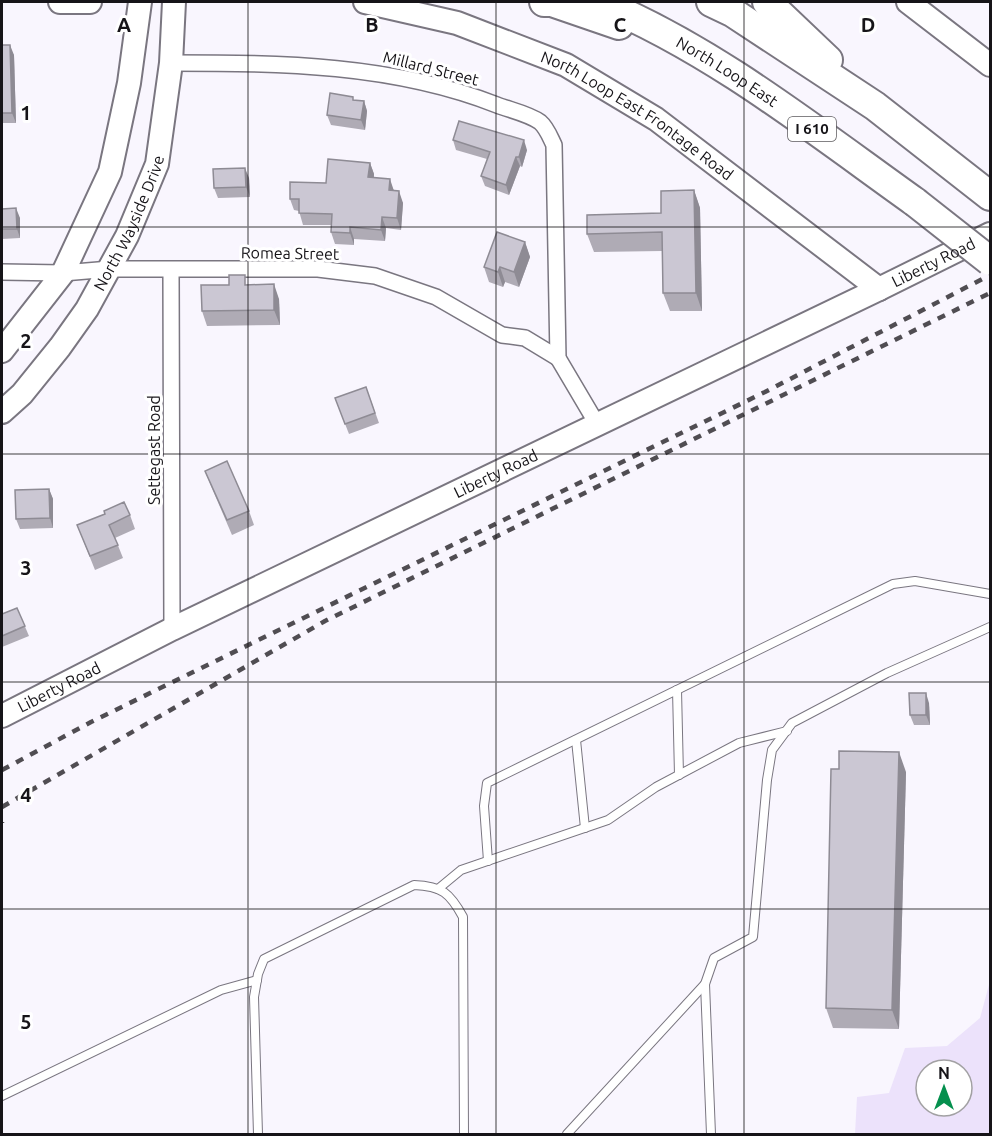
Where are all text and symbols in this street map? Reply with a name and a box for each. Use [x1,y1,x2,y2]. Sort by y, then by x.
text: A [117,13,131,36]
text: B [365,13,379,36]
text: C [614,13,627,36]
text: D [861,13,875,36]
street label: North Loop East [673,33,782,110]
street label: Millard Street [381,47,481,89]
street label: North Loop East Frontage Road [538,47,737,184]
text: 1 [20,101,32,124]
road number: I 610 [788,117,836,141]
street label: North Wayside Drive [90,155,167,294]
street label: Liberty Road [888,234,978,290]
street label: Romea Street [241,243,340,263]
text: 2 [20,329,32,352]
street label: Settegast Road [145,395,163,505]
street label: Liberty Road [451,446,540,501]
text: 3 [20,556,32,579]
street label: Liberty Road [14,658,104,716]
text: 4 [20,783,32,806]
text: 5 [20,1010,32,1033]
north arrow [914,1058,974,1118]
text: N [938,1064,950,1082]

